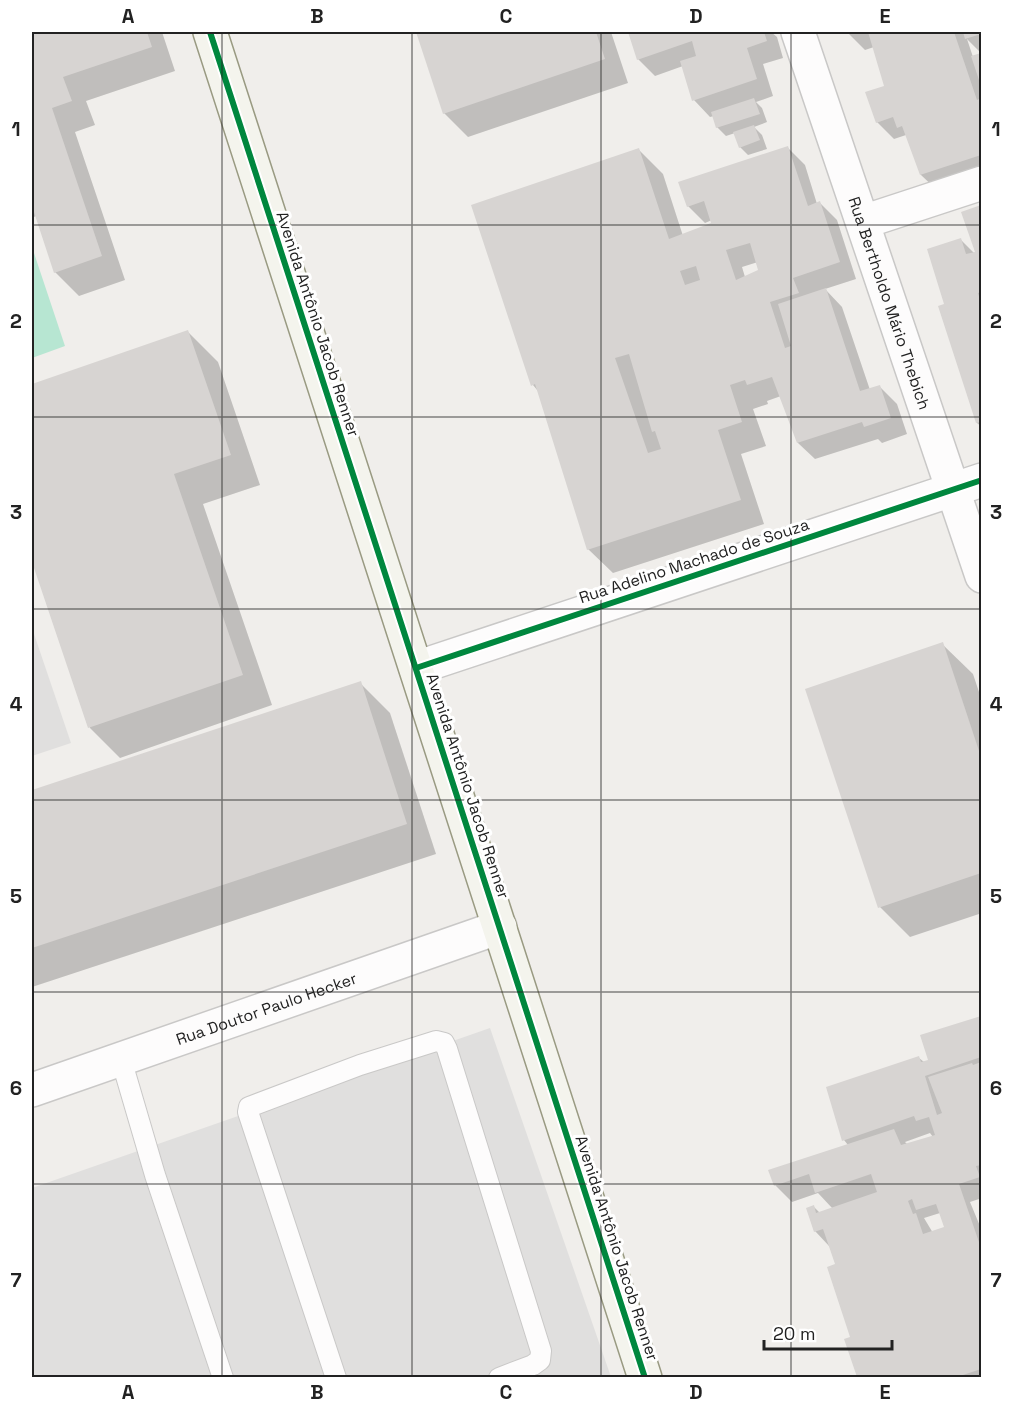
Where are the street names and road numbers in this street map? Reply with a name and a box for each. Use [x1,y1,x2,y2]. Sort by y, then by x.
street label: Rua Bertholdo Mário Thebich [844,194,935,412]
street label: Avenida Antônio Jacob Renner [272,209,364,439]
street label: Rua Adelino Machado de Souza [576,514,812,608]
street label: Avenida Antônio Jacob Renner [422,671,514,901]
street label: Rua Doutor Paulo Hecker [173,967,359,1050]
street label: Avenida Antônio Jacob Renner [571,1133,663,1363]

